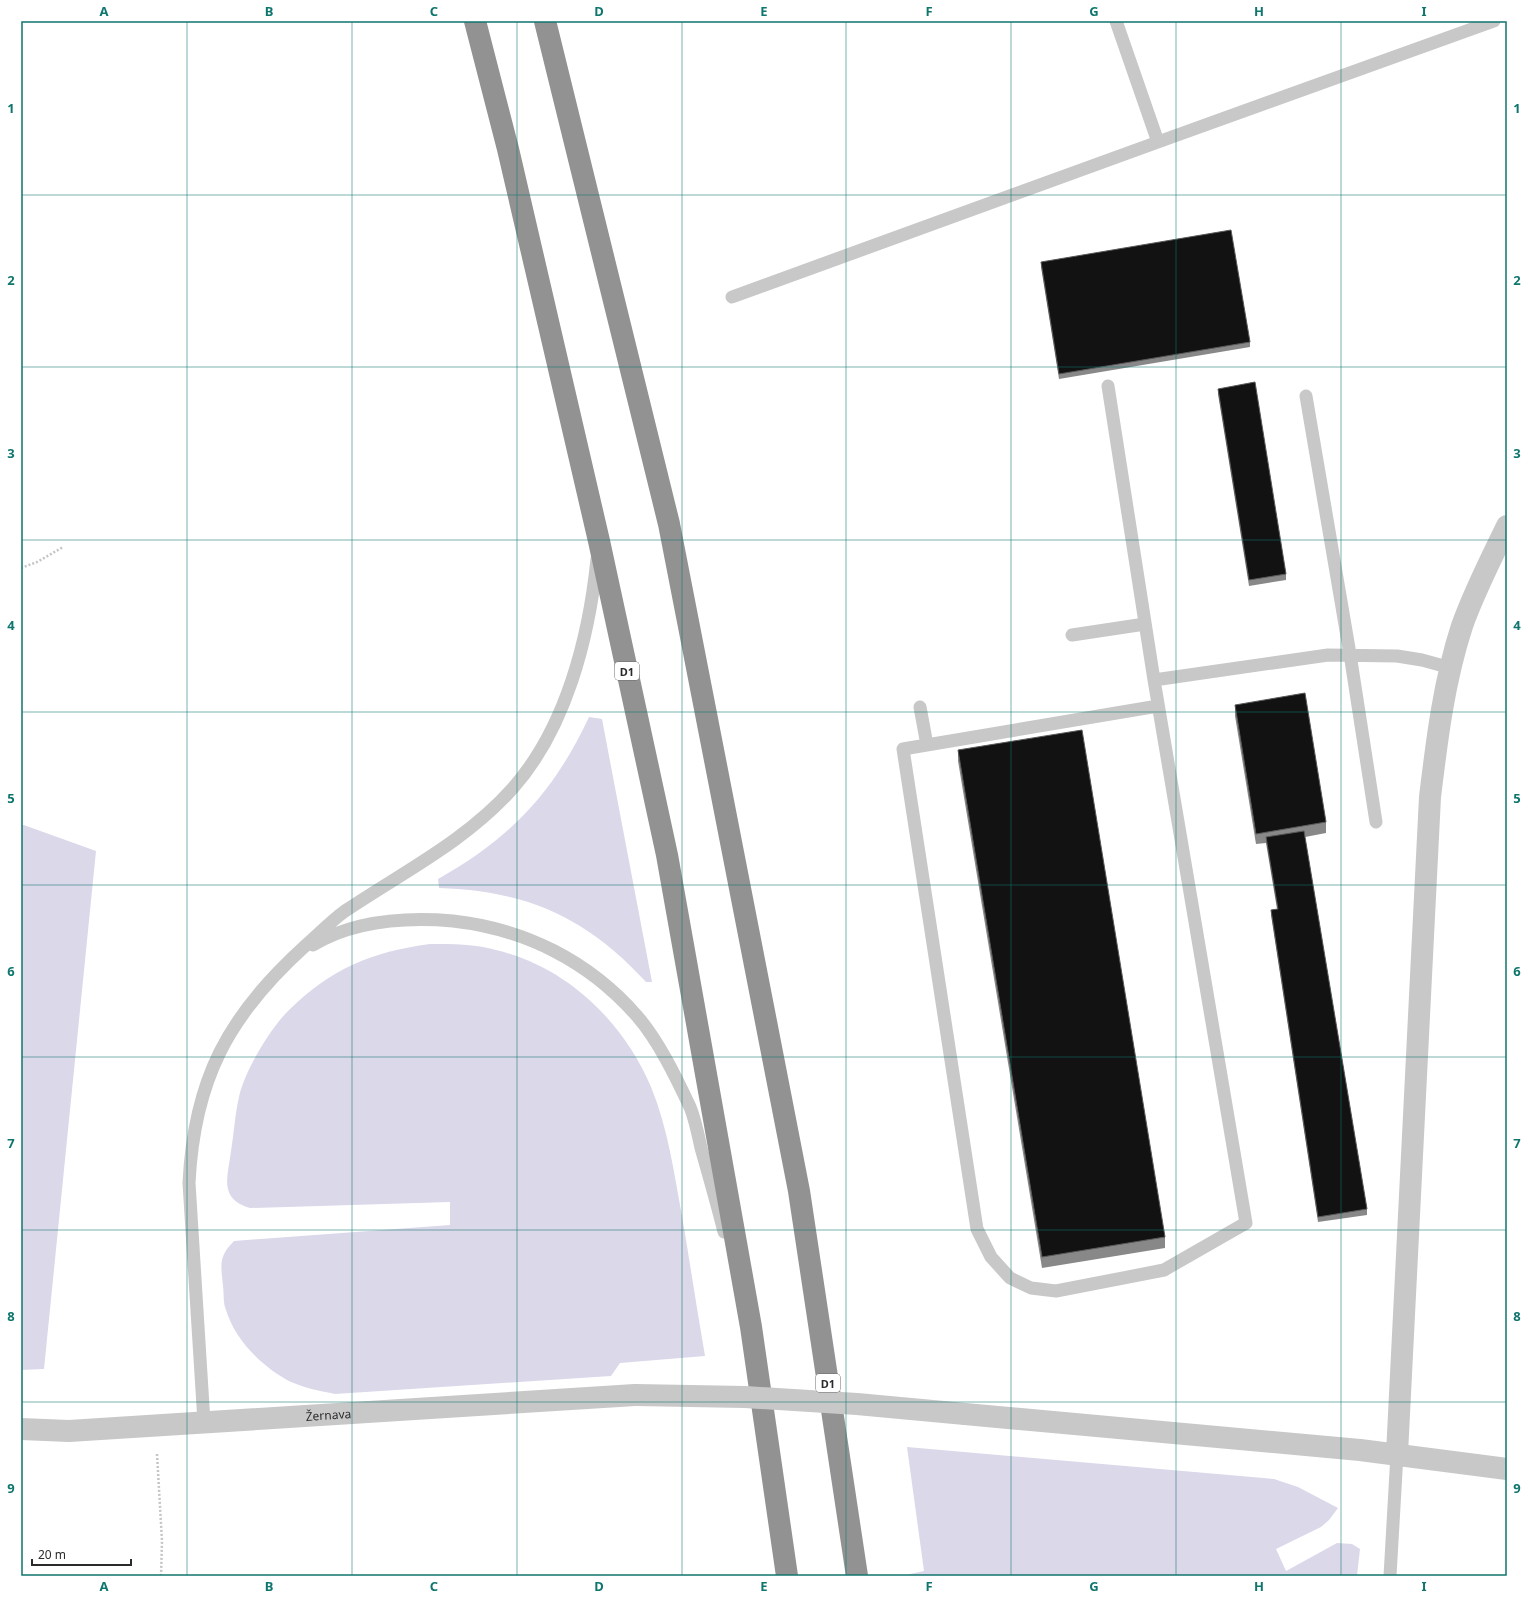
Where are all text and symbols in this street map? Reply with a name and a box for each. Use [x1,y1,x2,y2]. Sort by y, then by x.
text: A [100,2,109,20]
text: B [265,2,273,20]
text: C [430,2,438,20]
text: D [594,2,604,20]
text: E [760,2,768,20]
text: F [925,2,933,20]
text: G [1089,2,1099,20]
text: H [1254,2,1264,20]
text: I [1421,2,1427,20]
text: 1 [7,99,15,117]
text: 1 [1513,99,1521,117]
text: 2 [7,271,15,289]
text: 2 [1513,271,1521,289]
text: 3 [7,444,15,462]
text: 3 [1513,444,1521,462]
text: 4 [7,616,15,634]
text: 4 [1513,616,1521,634]
road number: D1 [615,662,639,680]
text: 5 [7,789,15,807]
text: 5 [1513,789,1521,807]
text: 6 [7,962,15,980]
text: 6 [1513,962,1521,980]
text: 7 [7,1134,15,1152]
text: 7 [1513,1134,1521,1152]
text: 8 [7,1307,15,1325]
text: 8 [1513,1307,1521,1325]
road number: D1 [816,1374,840,1392]
street label: Žernava [305,1405,352,1424]
text: 9 [7,1479,15,1497]
text: 9 [1513,1479,1521,1497]
scale bar [32,1541,131,1567]
text: 20 m [38,1546,66,1563]
text: A [100,1577,109,1595]
text: B [265,1577,273,1595]
text: C [430,1577,438,1595]
text: D [594,1577,604,1595]
text: E [760,1577,768,1595]
text: F [925,1577,933,1595]
text: G [1089,1577,1099,1595]
text: H [1254,1577,1264,1595]
text: I [1421,1577,1427,1595]

